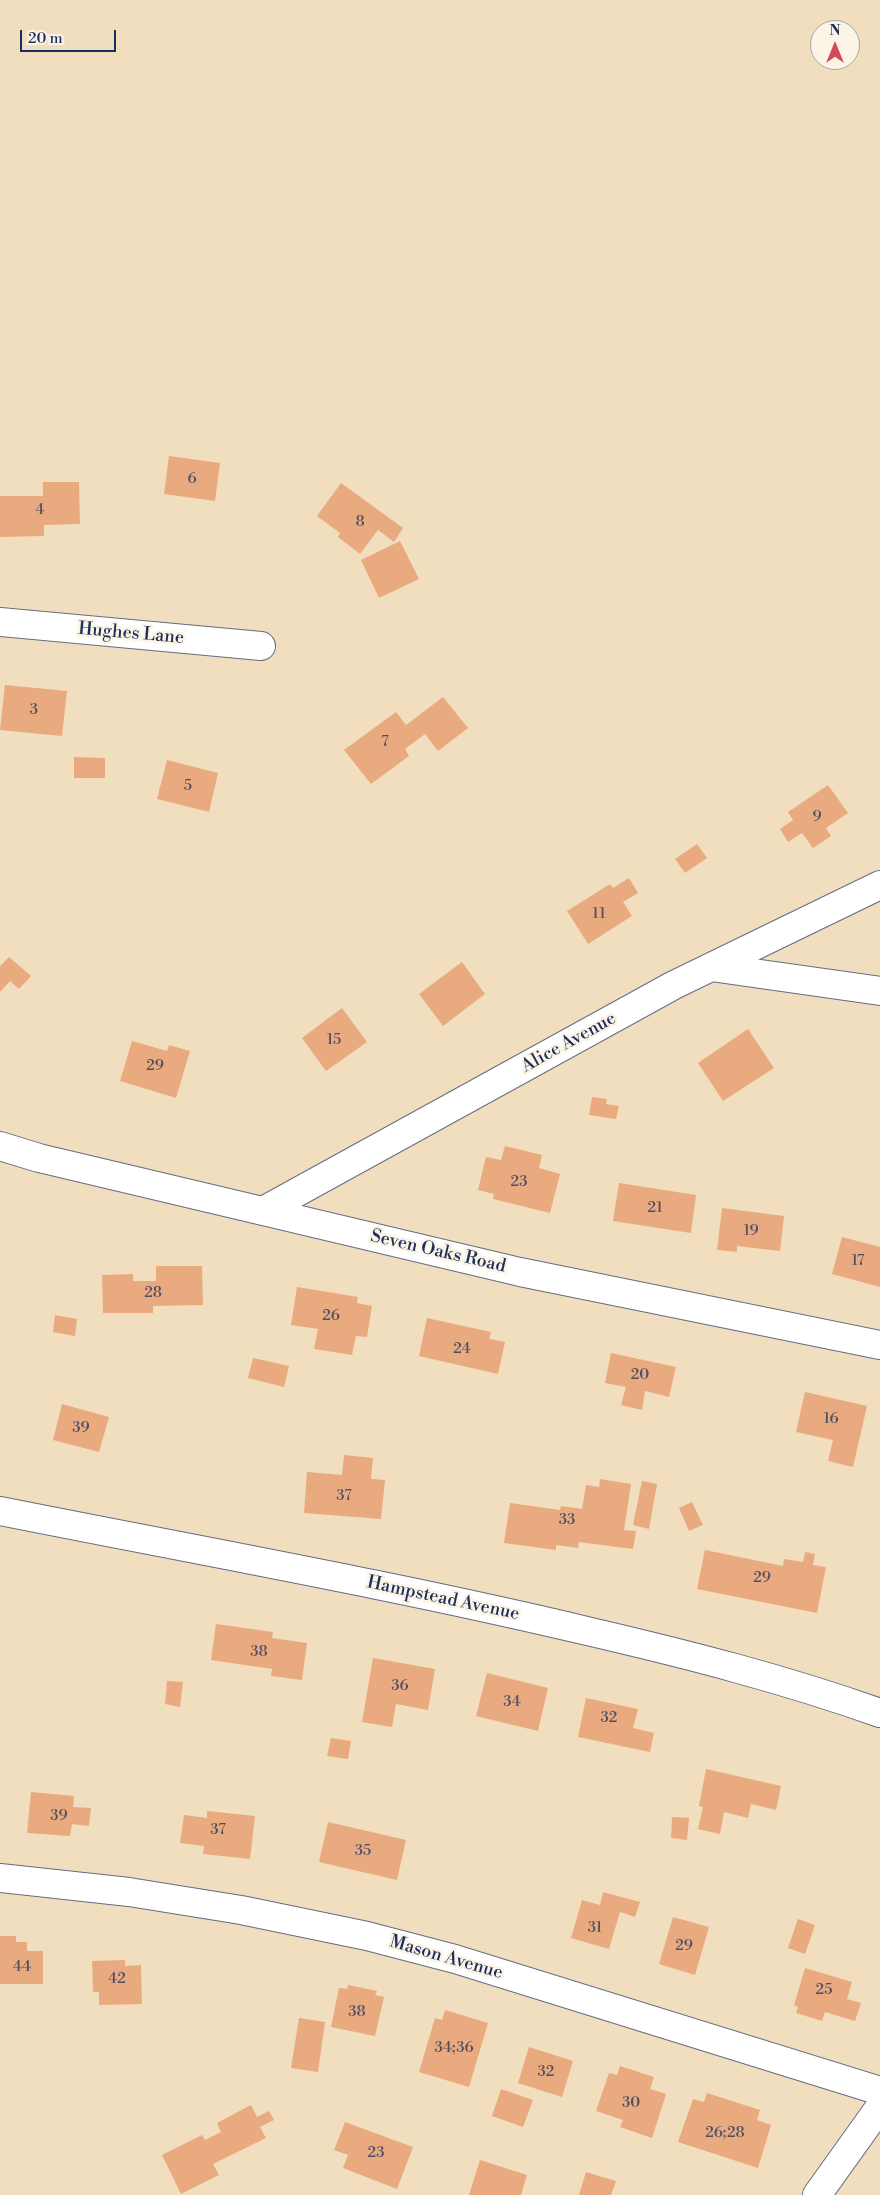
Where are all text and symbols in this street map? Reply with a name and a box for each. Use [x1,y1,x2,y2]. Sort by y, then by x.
scale bar [22,20,119,52]
north arrow [810,20,860,70]
text: N [829,22,841,40]
text: 20 m [28,29,63,48]
house number: 6 [187,470,197,488]
house number: 4 [36,501,44,519]
house number: 8 [355,513,365,531]
street label: Hughes Lane [77,619,185,649]
house number: 3 [30,701,38,719]
house number: 7 [381,733,389,751]
house number: 5 [184,777,192,795]
house number: 9 [812,808,822,826]
house number: 11 [592,905,606,923]
street label: Alice Avenue [518,1008,620,1078]
house number: 15 [327,1031,341,1049]
house number: 29 [146,1057,164,1075]
house number: 23 [511,1173,527,1191]
house number: 21 [647,1199,663,1217]
house number: 19 [743,1222,759,1240]
street label: Seven Oaks Road [368,1226,508,1278]
house number: 17 [851,1252,865,1270]
house number: 28 [144,1284,162,1302]
house number: 26 [322,1307,340,1325]
house number: 24 [453,1340,471,1358]
house number: 20 [631,1366,649,1384]
house number: 16 [823,1410,839,1428]
house number: 39 [72,1419,90,1437]
house number: 37 [336,1487,352,1505]
house number: 33 [559,1511,575,1529]
house number: 29 [753,1569,771,1587]
street label: Hampstead Avenue [365,1572,521,1626]
house number: 38 [250,1643,268,1661]
house number: 36 [391,1677,409,1695]
house number: 34 [503,1693,521,1711]
house number: 32 [601,1709,617,1727]
house number: 39 [50,1807,68,1825]
house number: 37 [210,1821,226,1839]
house number: 35 [355,1842,371,1860]
house number: 31 [588,1919,602,1937]
street label: Mason Avenue [387,1932,505,1984]
house number: 29 [675,1937,693,1955]
house number: 44 [13,1958,31,1976]
house number: 42 [108,1970,126,1988]
house number: 25 [816,1981,832,1999]
house number: 38 [348,2003,366,2021]
house number: 34;36 [434,2039,474,2057]
house number: 32 [538,2063,554,2081]
house number: 30 [622,2094,640,2112]
house number: 26;28 [705,2124,745,2142]
house number: 23 [368,2144,384,2162]

